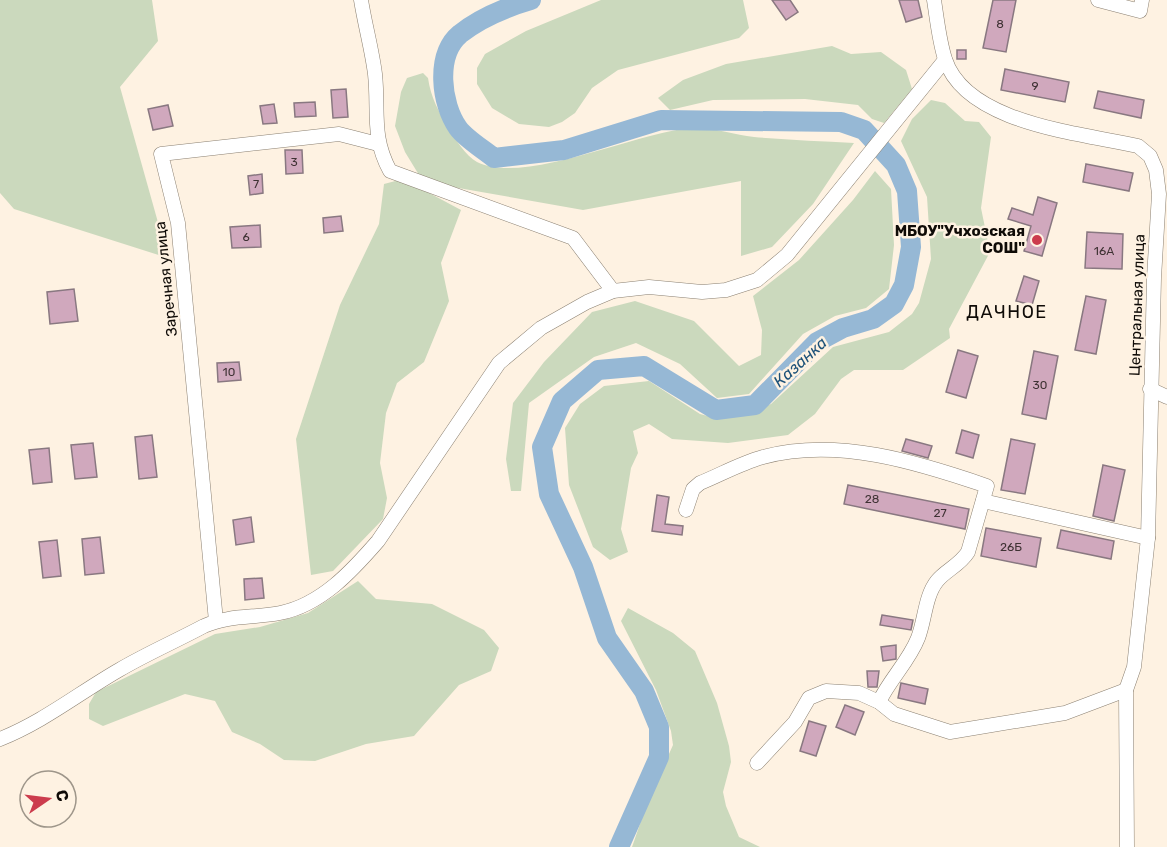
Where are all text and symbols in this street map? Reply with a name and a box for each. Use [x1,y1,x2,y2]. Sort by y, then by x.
house number: 8 [996,17,1004,31]
house number: 9 [1031,79,1039,93]
house number: 3 [290,155,298,169]
house number: 7 [253,177,259,191]
street label: Заречная улица [151,221,181,337]
place label: МБОУ"Учхозская СОШ" [895,222,1025,257]
house number: 6 [242,230,250,244]
marker: МБОУ"Учхозская СОШ" [1030,233,1044,247]
street label: Центральная улица [1126,234,1148,376]
house number: 16А [1094,244,1114,258]
district label: ДАЧНОЕ [966,301,1048,323]
water label: Казанка [769,333,831,391]
house number: 10 [223,365,235,379]
house number: 30 [1033,378,1047,392]
house number: 28 [865,492,879,506]
house number: 27 [933,506,947,520]
house number: 26Б [1000,540,1022,554]
north arrow [18,769,78,829]
text: С [51,788,73,803]

